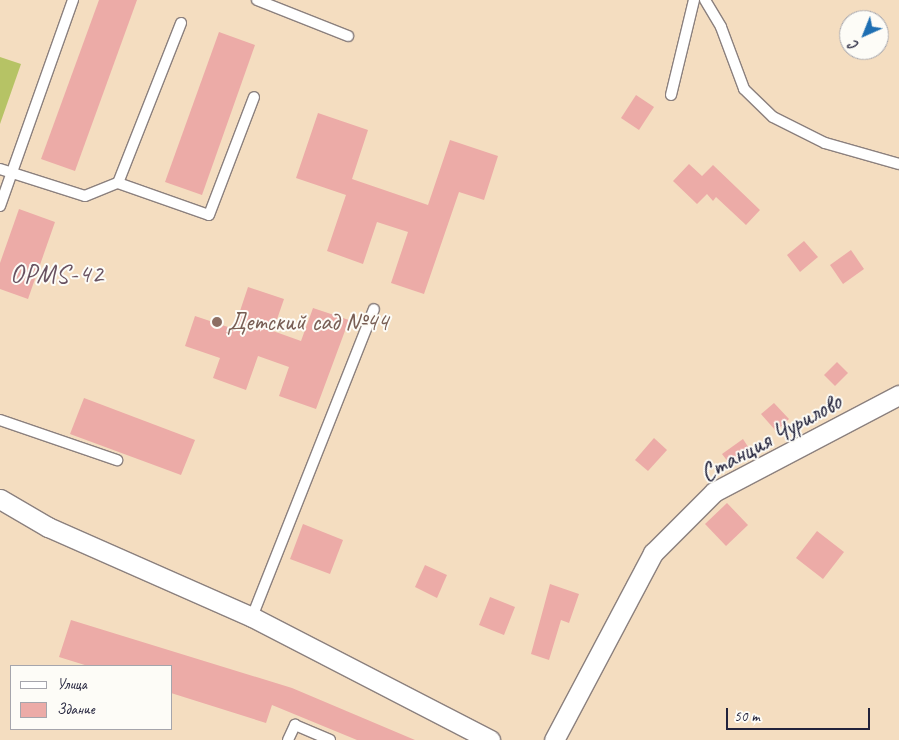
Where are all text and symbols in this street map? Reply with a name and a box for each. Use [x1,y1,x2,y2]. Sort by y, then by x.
north arrow [839,10,889,60]
text: С [846,37,862,54]
district label: OPMS-42 [9,258,105,290]
place label: Детский сад №44 [227,307,388,337]
marker: Детский сад №44 [211,316,223,328]
street label: Станция Чурилово [695,387,847,489]
legend [10,665,172,730]
text: Улица [57,675,87,694]
scale bar [729,698,873,730]
text: Здание [57,700,95,719]
text: 50 m [734,707,760,726]

